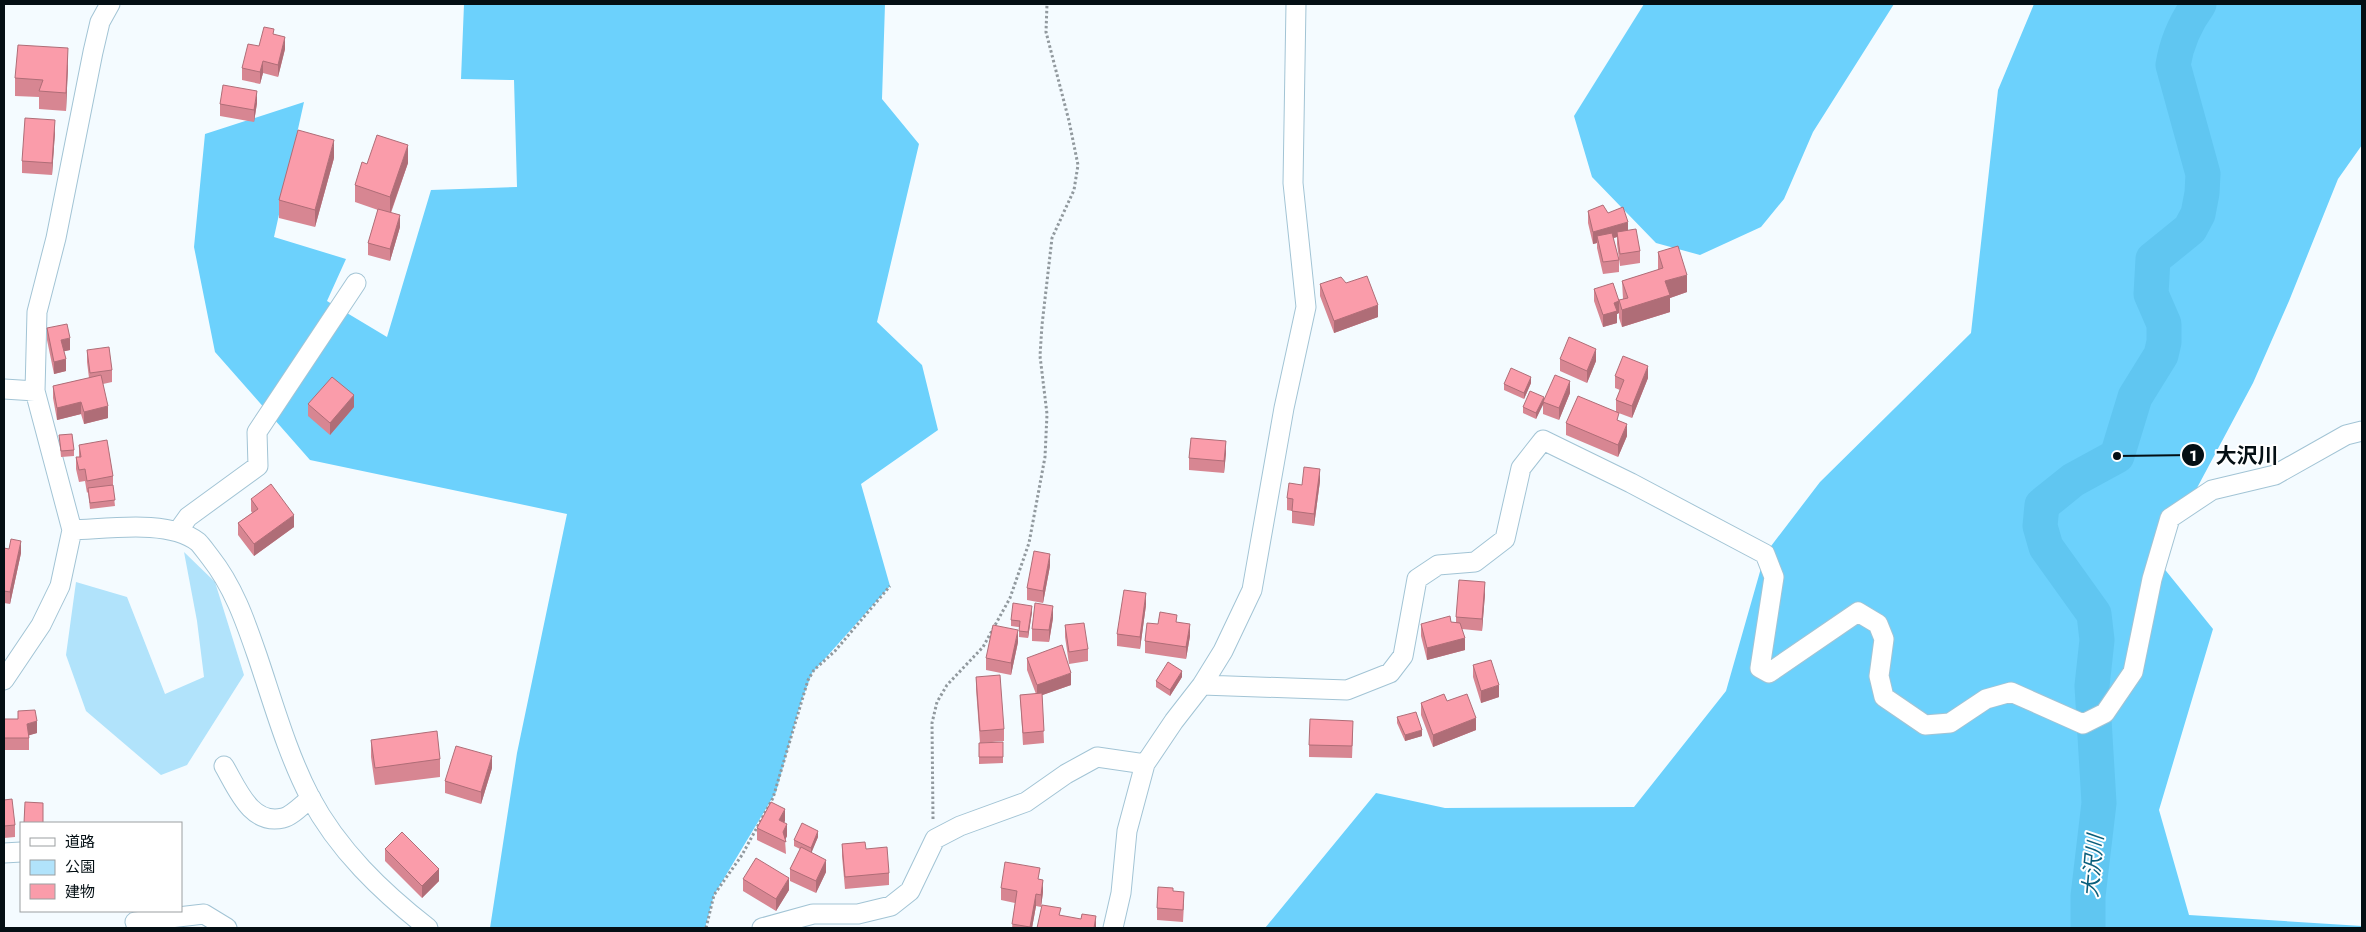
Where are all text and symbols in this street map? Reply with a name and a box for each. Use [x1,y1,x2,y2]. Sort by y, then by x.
callout: 大沢川 [2181,437,2289,473]
text: 大沢川 [2216,441,2279,471]
text: 1 [2189,445,2197,467]
legend [20,822,182,912]
text: 道路 [65,831,95,853]
water label: 大沢川 [2075,831,2111,899]
text: 公園 [65,856,95,878]
text: 建物 [65,881,95,903]

